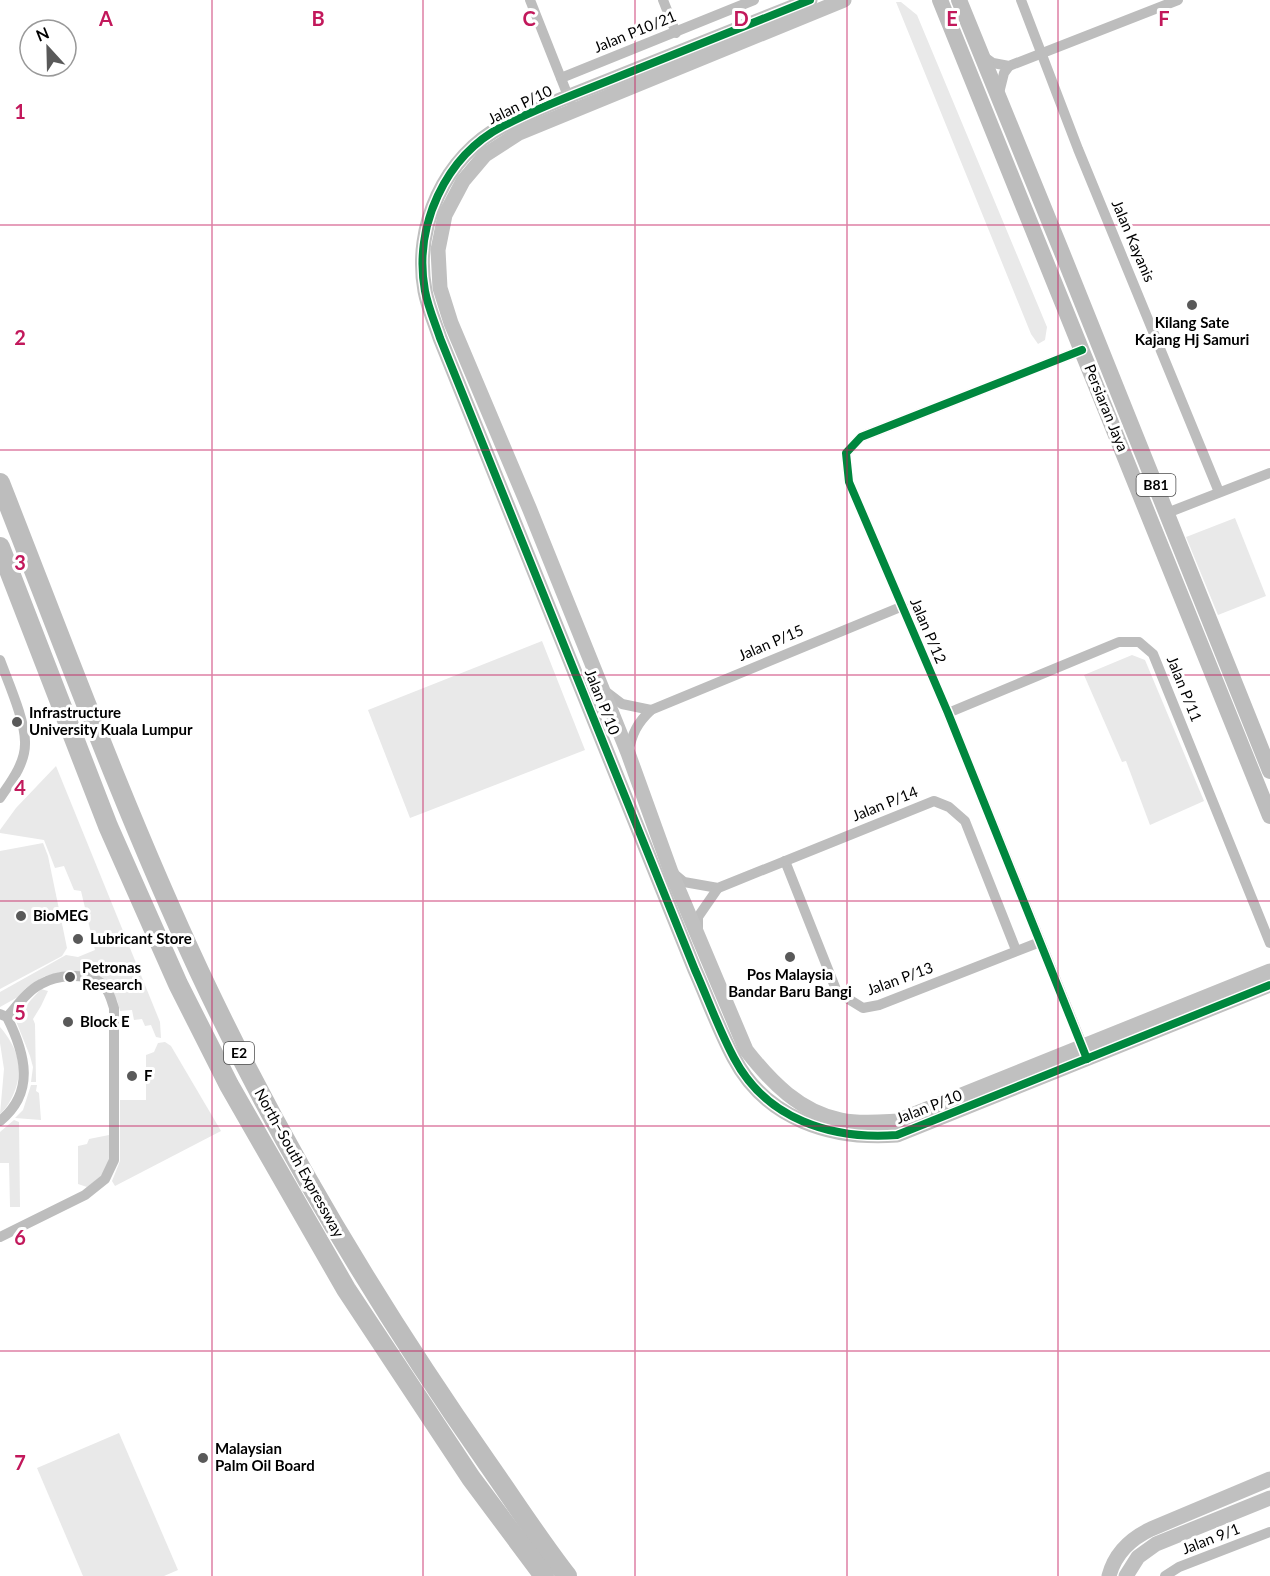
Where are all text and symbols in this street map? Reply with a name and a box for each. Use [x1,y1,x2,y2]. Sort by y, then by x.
text: A [98,6,113,30]
text: B [311,6,325,30]
text: C [522,6,536,30]
street label: Jalan P10/21 [591,6,678,56]
text: D [733,6,749,30]
text: E [946,6,958,30]
text: F [1158,6,1170,30]
north arrow [18,18,78,78]
text: N [33,23,51,45]
street label: Jalan P/10 [485,81,555,127]
text: 1 [14,99,26,123]
street label: Jalan Kayanis [1109,197,1159,284]
marker: Kilang Sate Kajang Hj Samuri [1185,298,1199,312]
place label: Kilang Sate Kajang Hj Samuri [1135,313,1249,348]
text: 2 [14,325,26,349]
street label: Persiaran Jaya [1081,361,1133,454]
road number: B81 [1136,474,1176,496]
text: 3 [14,550,26,574]
street label: Jalan P/12 [907,595,951,666]
street label: Jalan P/15 [735,620,806,664]
street label: Jalan P/11 [1164,653,1206,724]
street label: Jalan P/10 [582,666,624,737]
place label: Infrastructure University Kuala Lumpur [29,703,193,738]
marker: Infrastructure University Kuala Lumpur [10,715,24,729]
text: 4 [14,775,26,799]
street label: Jalan P/14 [849,782,920,824]
place label: BioMEG [33,906,89,924]
marker: BioMEG [14,909,28,923]
place label: Lubricant Store [90,929,192,947]
marker: Lubricant Store [71,932,85,946]
marker: Pos Malaysia Bandar Baru Bangi [783,950,797,964]
place label: Petronas Research [82,958,142,993]
street label: Jalan P/13 [864,958,935,998]
place label: Pos Malaysia Bandar Baru Bangi [728,965,852,1000]
marker: Petronas Research [63,970,77,984]
text: 5 [14,1000,26,1024]
place label: Block E [80,1012,130,1030]
marker: Block E [61,1015,75,1029]
road number: E2 [224,1042,254,1064]
place label: F [144,1066,153,1084]
marker: F [125,1069,139,1083]
street label: North–South Expressway [251,1085,348,1240]
street label: Jalan P/10 [893,1085,964,1127]
text: 6 [14,1225,26,1249]
place label: Malaysian Palm Oil Board [215,1439,315,1474]
text: 7 [14,1450,26,1474]
marker: Malaysian Palm Oil Board [196,1451,210,1465]
street label: Jalan 9/1 [1179,1519,1242,1557]

